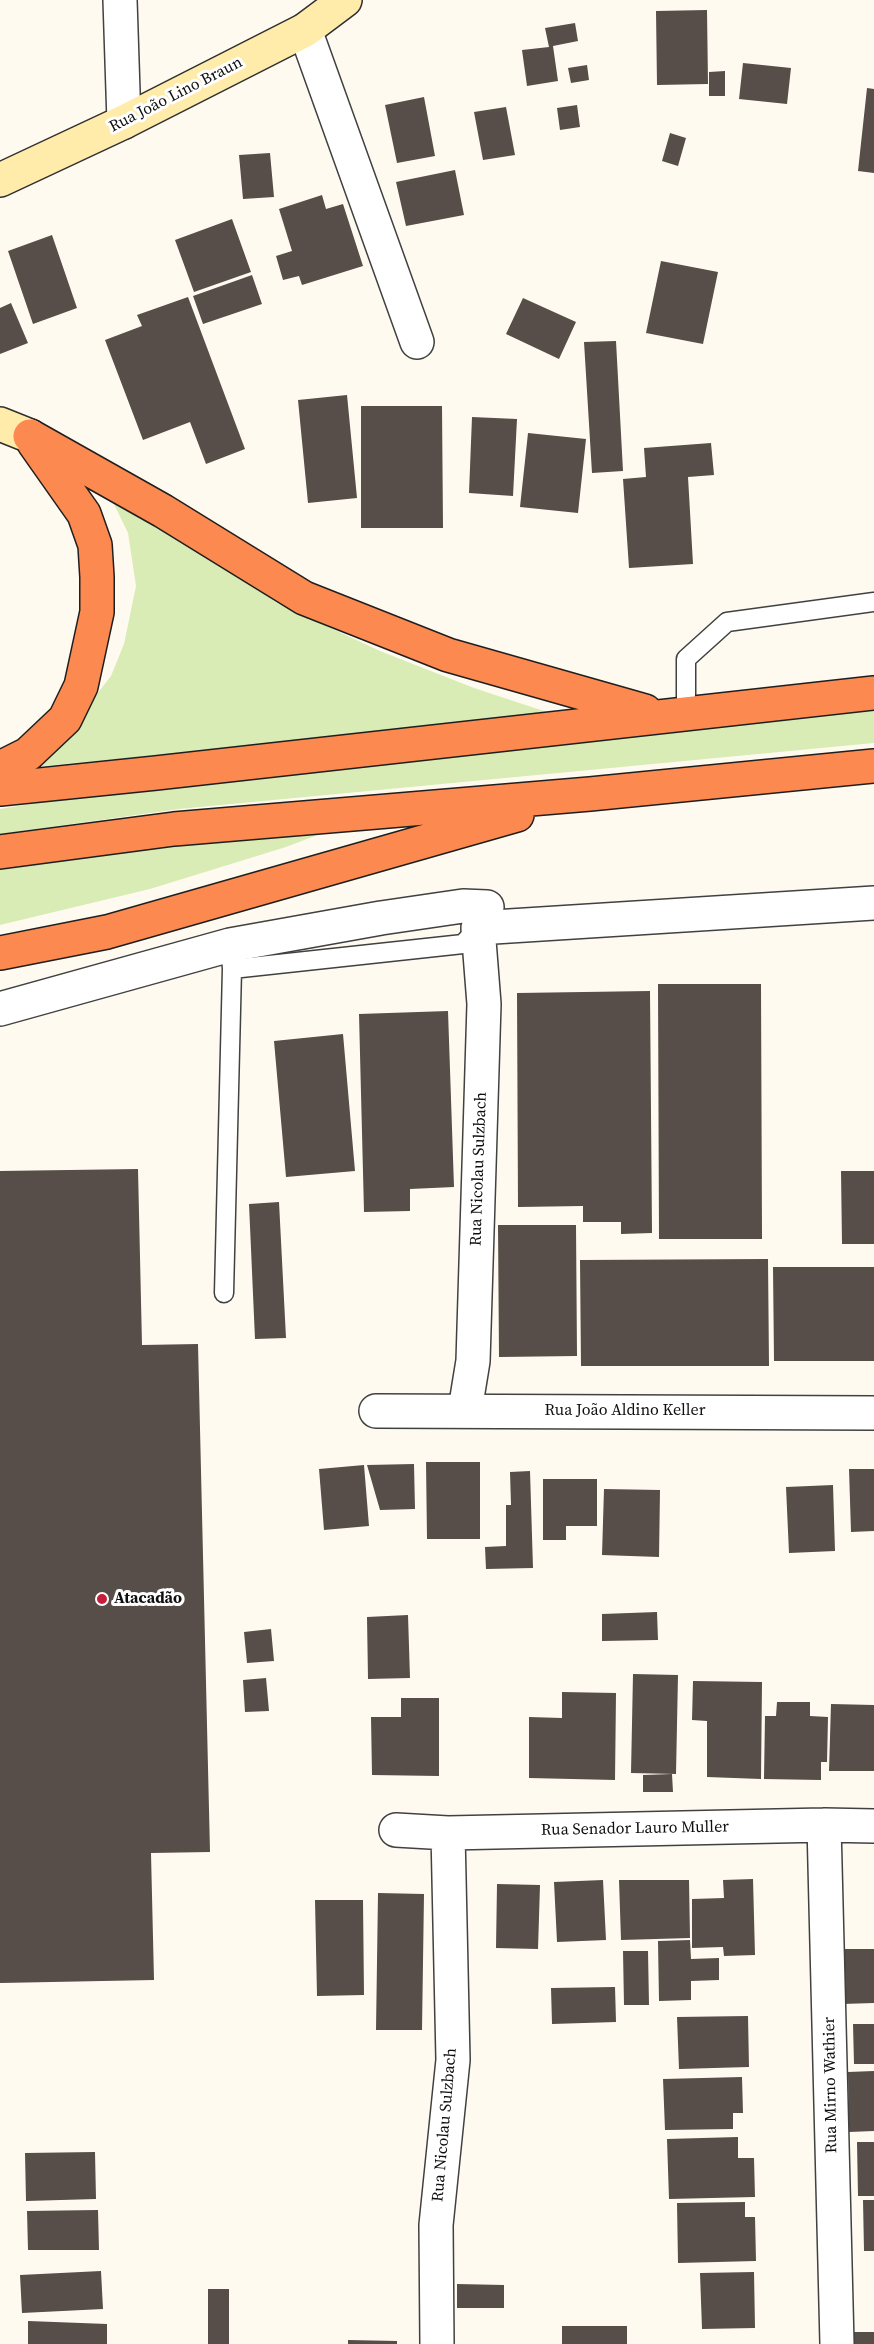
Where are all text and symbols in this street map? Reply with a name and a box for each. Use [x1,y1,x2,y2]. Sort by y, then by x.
street label: Rua João Lino Braun [106,53,246,137]
street label: Rua Nicolau Sulzbach [467,1092,491,1246]
street label: Rua João Aldino Keller [545,1401,705,1421]
place label: Atacadão [114,1589,182,1609]
marker: Atacadão [95,1592,109,1606]
street label: Rua Senador Lauro Muller [541,1818,729,1840]
street label: Rua Mirno Wathier [820,2017,842,2153]
street label: Rua Nicolau Sulzbach [429,2047,461,2203]

